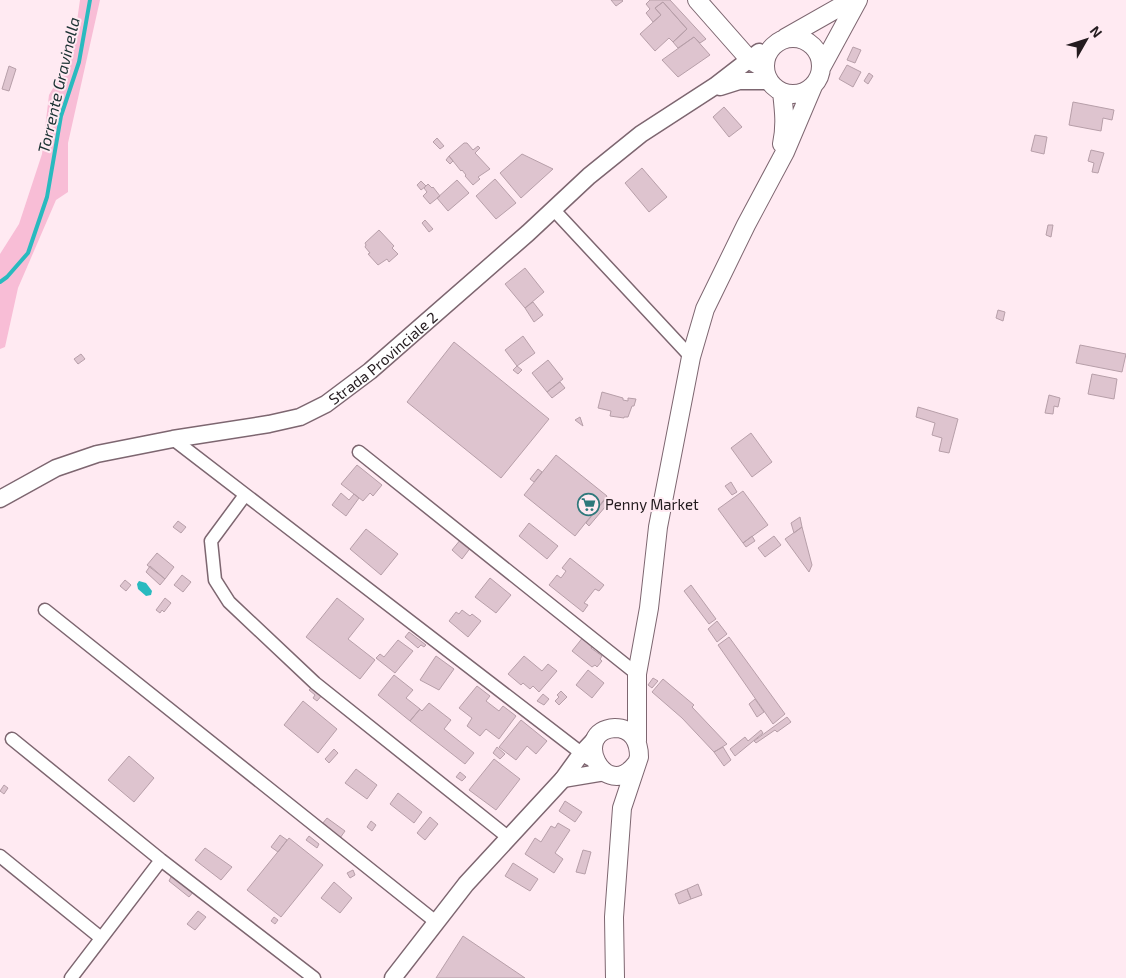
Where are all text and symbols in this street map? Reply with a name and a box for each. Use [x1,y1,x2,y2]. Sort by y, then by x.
water label: Torrente Gravinella [33,15,83,155]
north arrow [1061,15,1111,65]
text: N [1087,22,1106,41]
street label: Strada Provinciale 2 [325,308,441,408]
supermarket icon: Penny Market [577,492,601,516]
place label: Penny Market [605,495,699,513]

